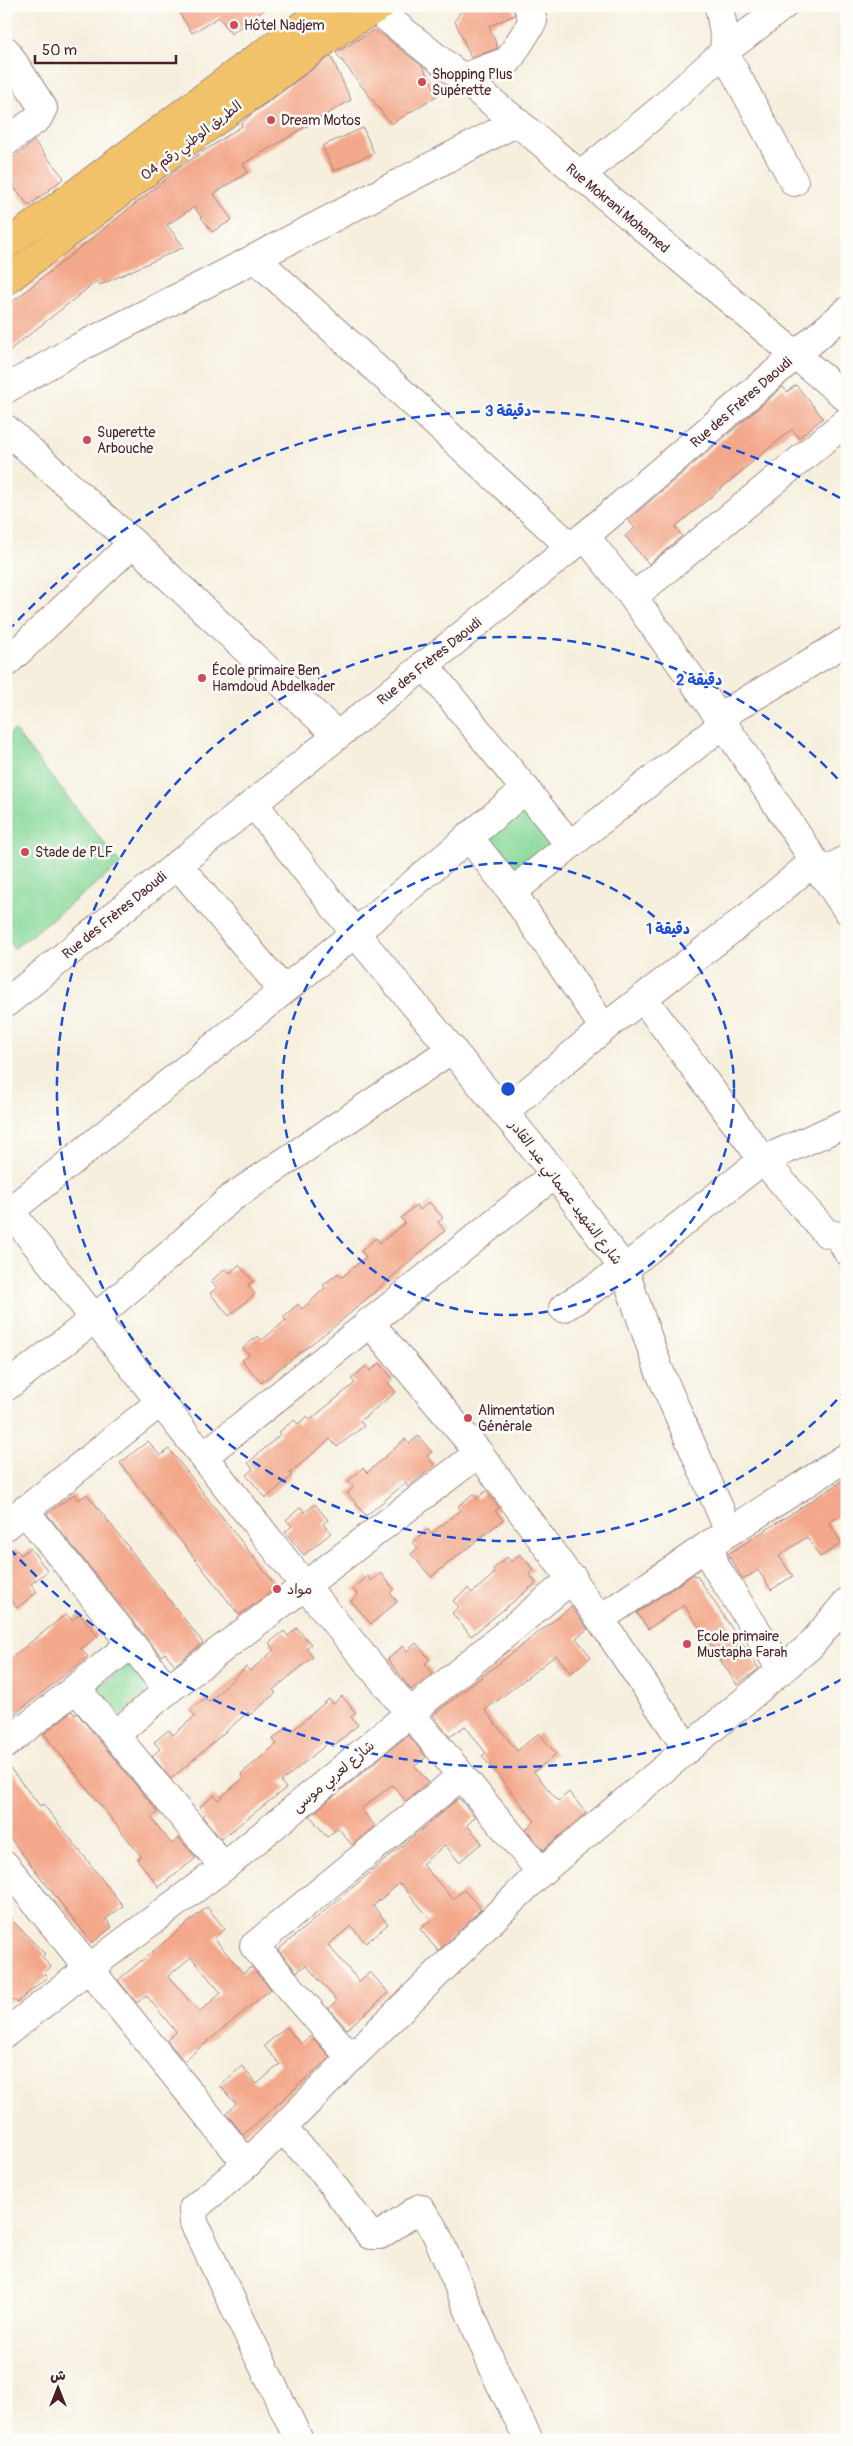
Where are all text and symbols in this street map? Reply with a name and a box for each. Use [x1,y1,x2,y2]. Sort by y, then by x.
place label: Hôtel Nadjem [244,17,325,34]
marker: Hôtel Nadjem [228,19,240,31]
scale bar [35,32,176,64]
text: 50 m [42,41,77,60]
place label: Shopping Plus Supérette [432,66,513,99]
marker: Shopping Plus Supérette [416,76,428,88]
street label: الطريق الوطني رقم 04 [138,97,247,187]
place label: Dream Motos [281,112,361,129]
marker: Dream Motos [265,114,277,126]
street label: Rue Mokrani Mohamed [562,160,673,257]
street label: Rue des Frères Daoudi [687,353,796,451]
text: 3 دقيقة [485,402,531,421]
place label: Superette Arbouche [97,424,156,457]
marker: Superette Arbouche [81,434,93,446]
street label: Rue des Frères Daoudi [374,614,485,709]
place label: École primaire Ben Hamdoud Abdelkader [212,661,335,695]
text: 2 دقيقة [676,671,722,690]
marker: École primaire Ben Hamdoud Abdelkader [196,672,208,684]
place label: Stade de PLF [35,844,113,861]
marker: Stade de PLF [19,846,31,858]
street label: Rue des Frères Daoudi [59,868,170,963]
text: 1 دقيقة [646,920,690,939]
centre of rings [499,1080,517,1098]
street label: شارع الشهيد عصماني عبد القادر [502,1116,626,1270]
place label: Alimentation Générale [478,1402,555,1435]
marker: Alimentation Générale [462,1412,474,1424]
place label: مواد [287,1581,312,1598]
marker: مواد [271,1583,283,1595]
place label: Ecole primaire Mustapha Farah [697,1628,787,1661]
marker: Ecole primaire Mustapha Farah [681,1638,693,1650]
street label: شارع لعربي موسى [289,1737,380,1819]
north arrow [32,2364,82,2414]
text: ش [50,2367,66,2384]

